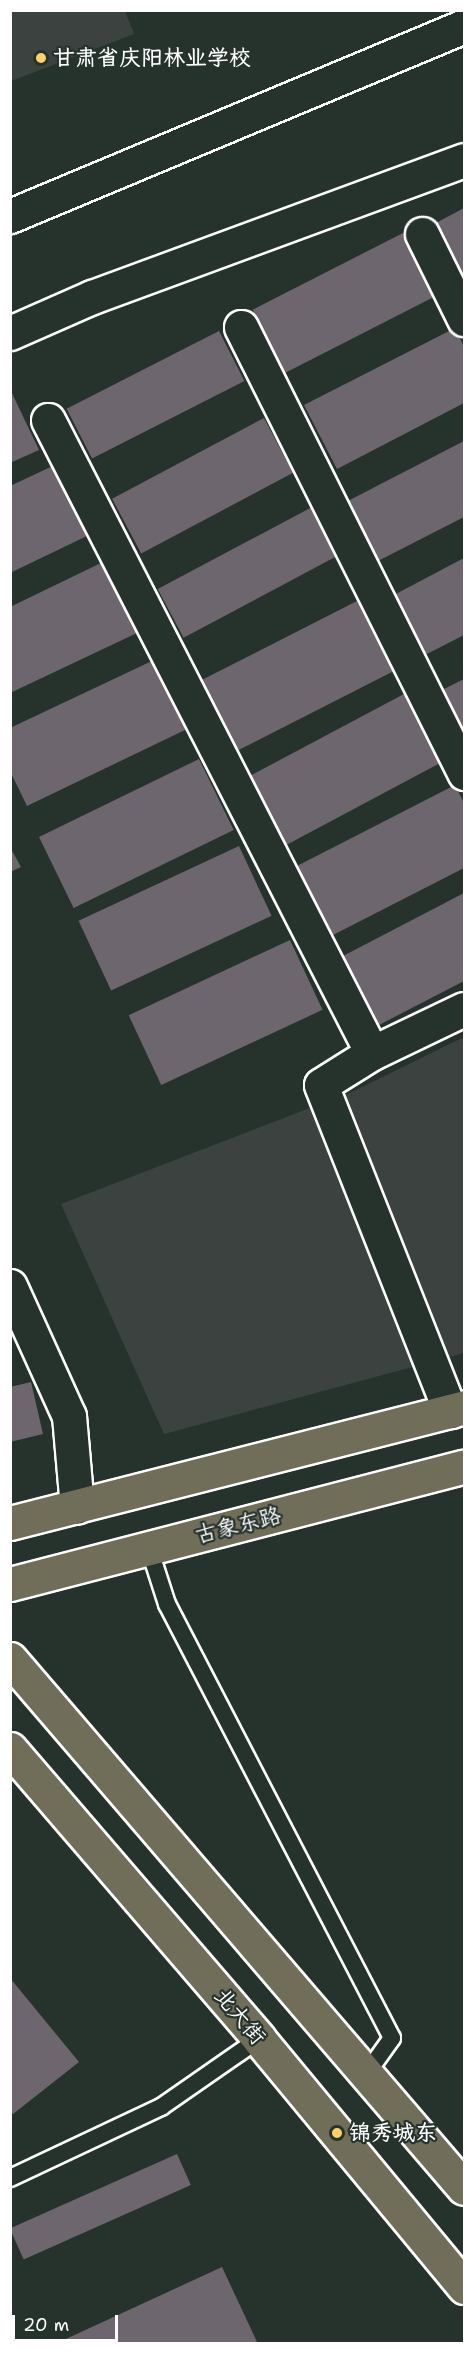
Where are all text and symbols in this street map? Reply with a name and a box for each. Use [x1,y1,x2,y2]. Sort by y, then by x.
place label: 甘肃省庆阳林业学校 [53,45,251,71]
marker: 甘肃省庆阳林业学校 [34,51,48,65]
street label: 古象东路 [192,1502,284,1548]
street label: 北大街 [209,1982,271,2050]
place label: 锦秀城东 [349,2120,437,2146]
marker: 锦秀城东 [330,2126,344,2140]
scale bar [15,2303,122,2341]
text: 20 m [23,2313,69,2337]

